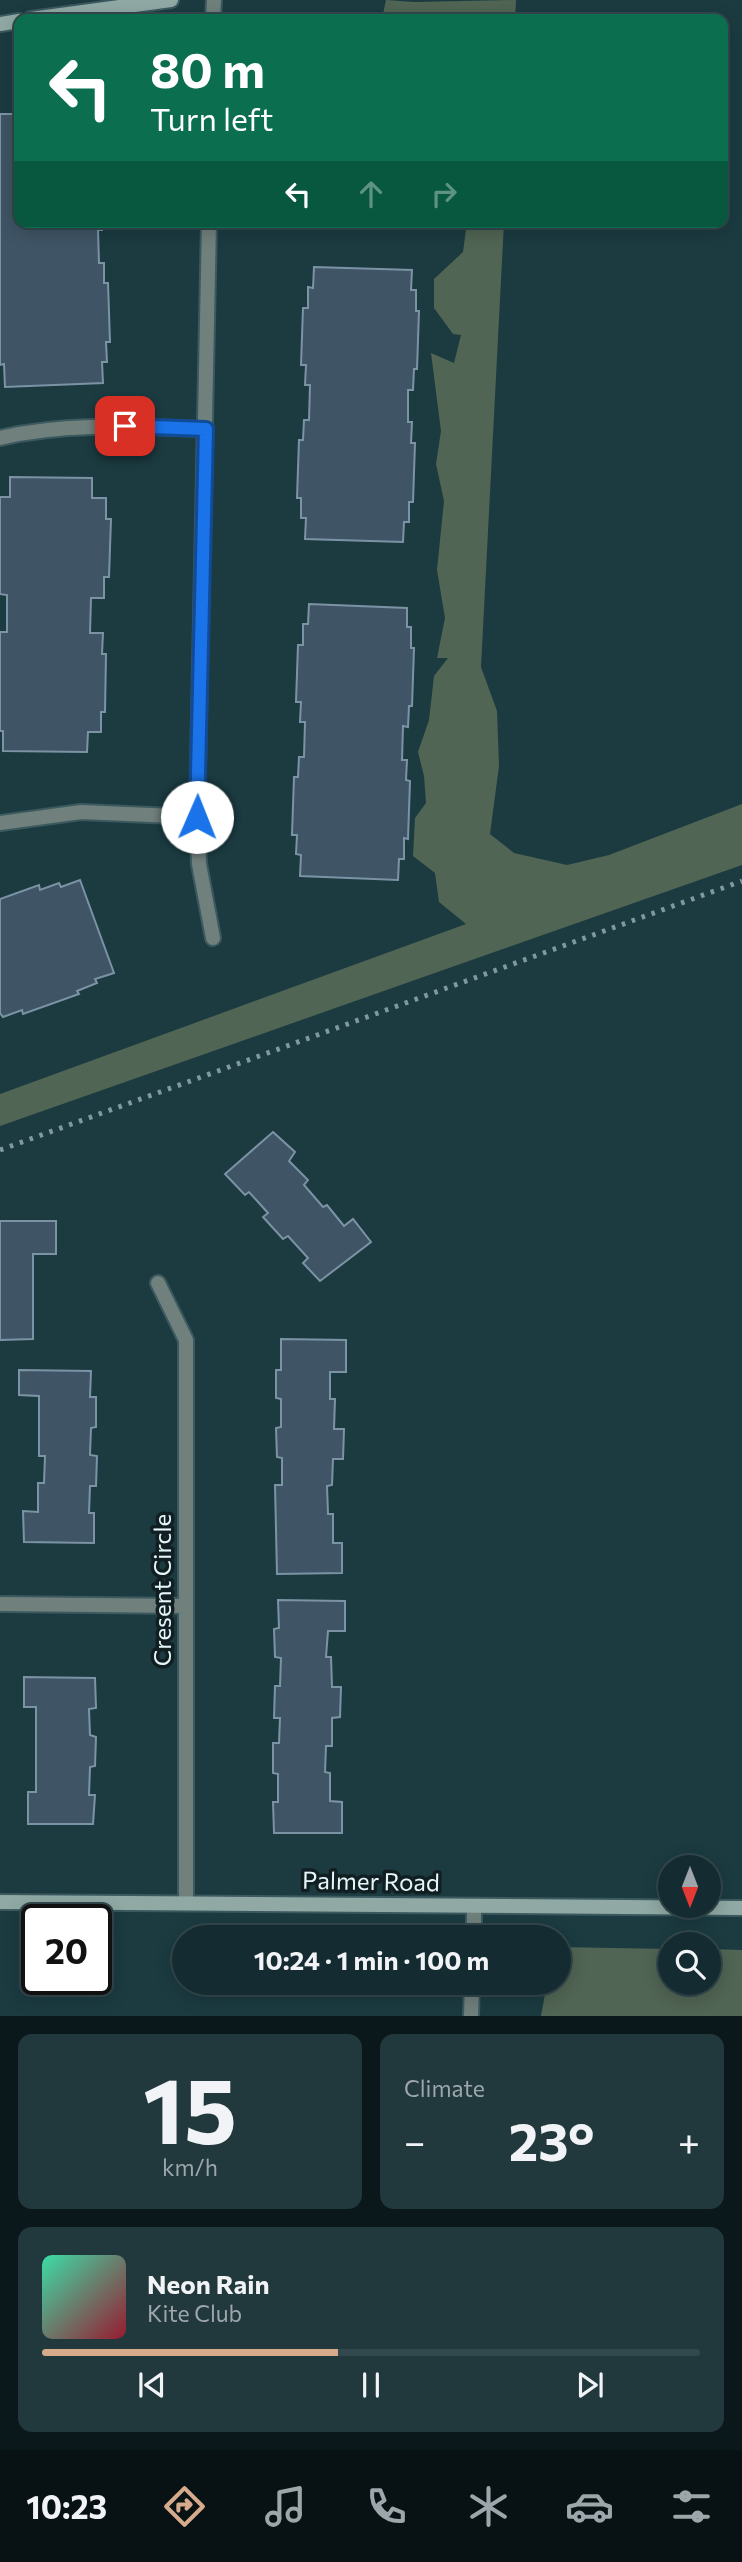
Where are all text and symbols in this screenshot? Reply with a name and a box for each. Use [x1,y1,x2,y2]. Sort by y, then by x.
text: 80 m [150,38,265,98]
icon: left [35,42,126,133]
text: Turn left [150,98,274,138]
icon: left [279,175,317,213]
icon: ahead [352,175,390,213]
icon: right [425,175,463,213]
pin [95,396,155,456]
icon: arrive [106,407,144,445]
position arrow [160,780,234,854]
street label: Cresent Circle [147,1514,176,1666]
north arrow [658,1855,721,1918]
map controls [658,1855,721,1995]
street label: Palmer Road [302,1865,440,1896]
speed limit sign: 20 [21,1904,112,1995]
button: search [658,1932,721,1995]
text: 10:24 · 1 min · 100 m [254,1944,489,1975]
text: 15 [143,2051,237,2163]
text: Climate [404,2074,485,2102]
text: 23° [509,2108,595,2172]
text: − [404,2117,426,2164]
text: + [678,2117,700,2164]
text: km/h [162,2153,218,2181]
text: Neon Rain [147,2268,270,2299]
text: Kite Club [147,2299,242,2327]
icon: previous [133,2366,171,2404]
icon: pause [352,2366,390,2404]
icon: next [571,2366,609,2404]
icon: directions [160,2482,209,2531]
icon: music [261,2482,310,2531]
icon: phone [362,2482,411,2531]
icon: climate [464,2482,513,2531]
icon: car [565,2482,614,2531]
icon: filters [667,2482,716,2531]
text: 10:23 [26,2486,107,2526]

